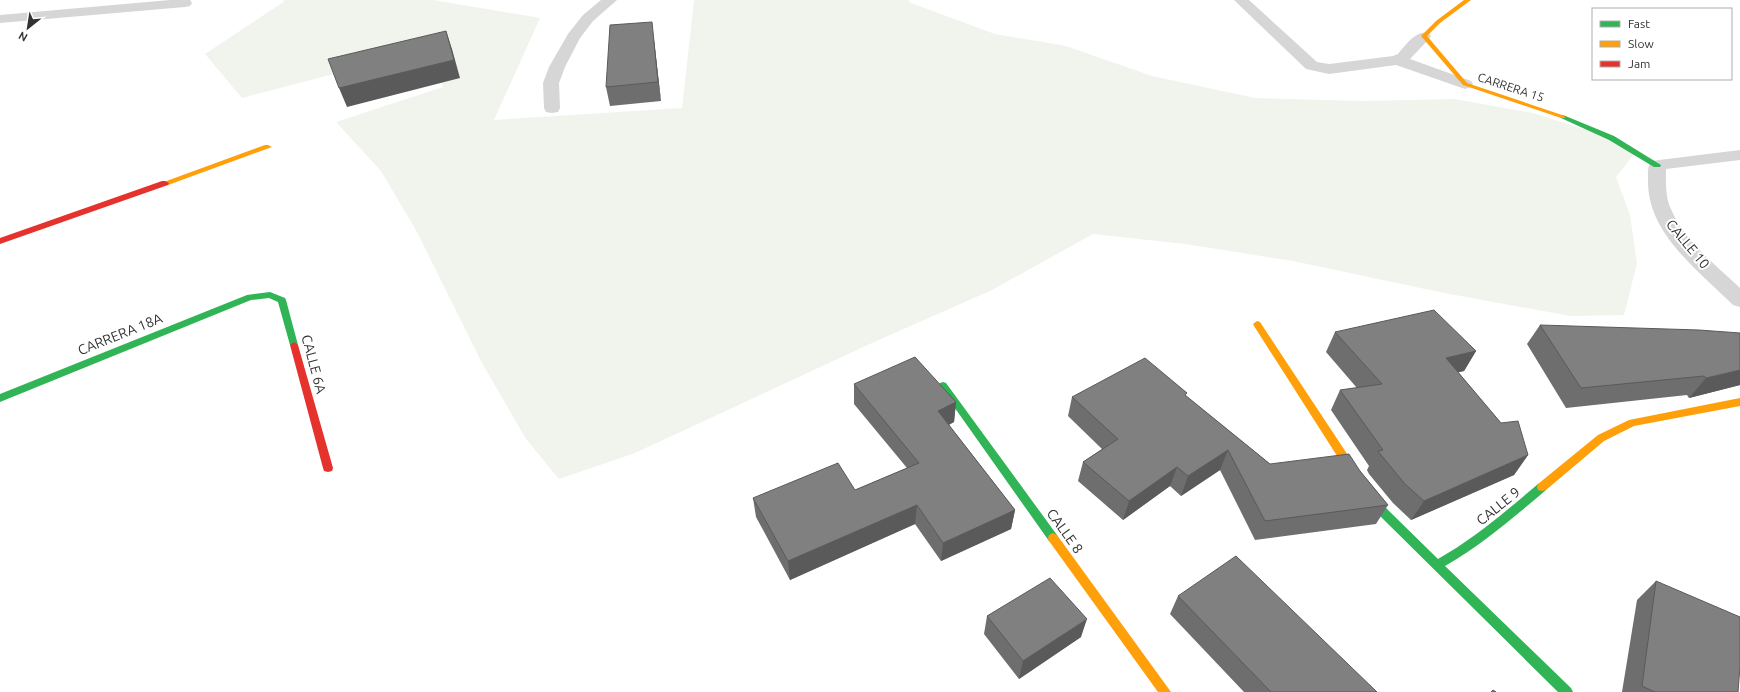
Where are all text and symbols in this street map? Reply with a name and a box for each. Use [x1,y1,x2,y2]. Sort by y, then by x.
north arrow [8,8,48,48]
legend [1592,8,1732,80]
text: Fast [1628,17,1650,30]
text: N [16,29,30,44]
text: Slow [1628,37,1654,50]
text: Jam [1628,57,1650,70]
street label: CARRERA 15 [1476,70,1546,104]
street label: CALLE 10 [1663,216,1713,272]
street label: CARRERA 18A [75,310,165,358]
street label: CALLE 6A [298,333,330,395]
street label: CALLE 9 [1473,484,1523,528]
street label: CALLE 8 [1043,506,1087,556]

